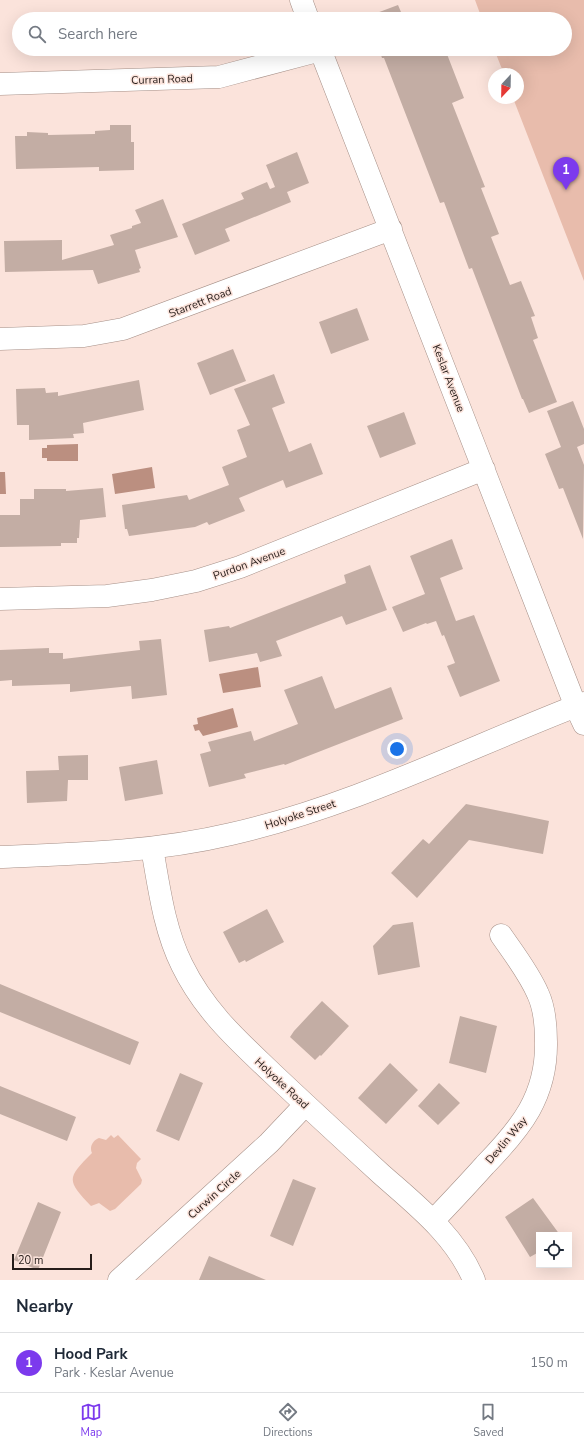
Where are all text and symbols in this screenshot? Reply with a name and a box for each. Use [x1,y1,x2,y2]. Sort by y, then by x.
search box [12,12,572,56]
icon: search [26,23,48,45]
text: Search here [58,24,138,44]
north arrow [488,68,524,104]
street label: Curran Road [131,71,193,88]
pin: 1 [553,157,579,190]
street label: Starrett Road [167,284,234,321]
street label: Keslar Avenue [429,342,468,414]
street label: Purdon Avenue [211,543,288,584]
your location [387,739,407,759]
street label: Holyoke Street [263,796,337,833]
street label: Holyoke Road [251,1054,312,1112]
street label: Devlin Way [482,1113,531,1167]
street label: Curwin Circle [185,1166,244,1222]
map controls [536,1232,572,1268]
button: locate [536,1232,572,1268]
scale bar [12,1252,92,1271]
text: 20 m [18,1253,43,1268]
text: Nearby [16,1295,73,1318]
text: Hood Park [54,1344,128,1364]
text: 1 [25,1354,33,1372]
text: 150 m [530,1354,568,1372]
text: Park · Keslar Avenue [54,1364,174,1382]
tab: Map [80,1401,102,1440]
tab: Directions [263,1401,313,1440]
tab: Saved [473,1401,504,1440]

